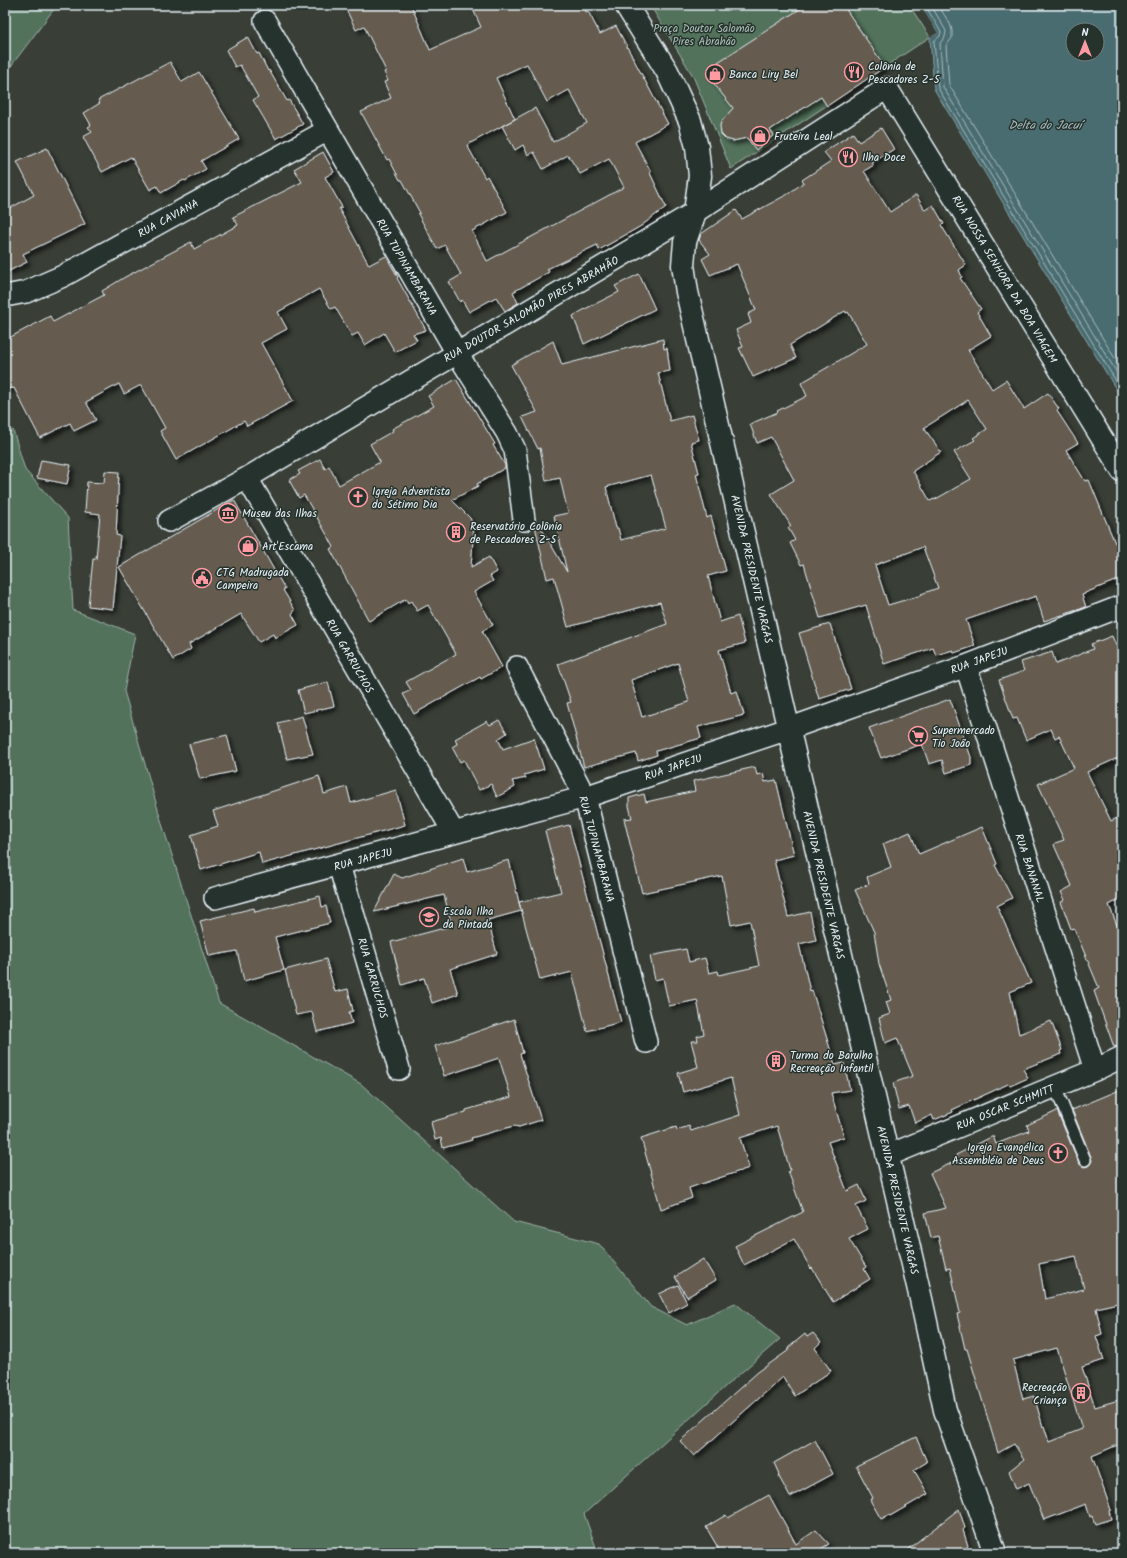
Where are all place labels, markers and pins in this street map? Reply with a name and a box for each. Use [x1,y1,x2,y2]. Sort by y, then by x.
place label: Colônia de Pescadores Z-5 [868,58,941,89]
restaurant icon: Colônia de Pescadores Z-5 [843,61,865,83]
shop icon: Banca Liry Bel [704,63,726,85]
place label: Banca Liry Bel [729,66,798,84]
shop icon: Fruteira Leal [749,125,771,147]
place label: Fruteira Leal [774,128,833,146]
restaurant icon: Ilha Doce [837,146,859,168]
place label: Ilha Doce [862,149,906,167]
place label: Igreja Adventista do Sétimo Dia [372,483,450,514]
church icon: Igreja Adventista do Sétimo Dia [347,486,369,508]
museum icon: Museu das Ilhas [217,502,239,524]
place label: Museu das Ilhas [242,505,317,523]
place label: Reservatório Colônia de Pescadores Z-5 [470,518,562,549]
building icon: Reservatório Colônia de Pescadores Z-5 [445,521,467,543]
shop icon: Art'Escama [237,535,259,557]
place label: Art'Escama [262,538,313,556]
place label: CTG Madrugada Campeira [216,564,289,595]
public building icon: CTG Madrugada Campeira [191,567,213,589]
place label: Supermercado Tio João [932,722,995,753]
supermarket icon: Supermercado Tio João [907,725,929,747]
place label: Escola Ilha da Pintada [443,903,493,934]
school or university icon: Escola Ilha da Pintada [418,906,440,928]
place label: Turma do Barulho Recreação Infantil [790,1047,874,1078]
building icon: Turma do Barulho Recreação Infantil [765,1050,787,1072]
place label: Igreja Evangélica Assembléia de Deus [952,1139,1044,1170]
church icon: Igreja Evangélica Assembléia de Deus [1047,1142,1069,1164]
place label: Recreação Criança [1022,1379,1067,1410]
building icon: Recreação Criança [1070,1382,1092,1404]

